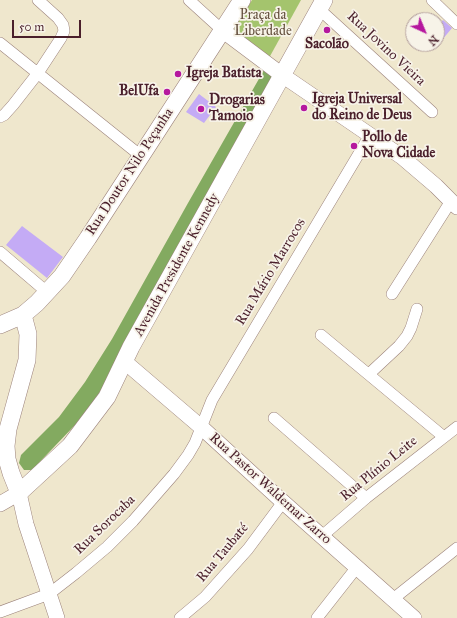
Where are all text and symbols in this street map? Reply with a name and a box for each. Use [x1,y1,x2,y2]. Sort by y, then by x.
park label: Praça da Liberdade [234,8,292,40]
street label: Rua Jovino Vieira [343,8,429,90]
scale bar [14,12,83,38]
north arrow [405,12,445,52]
text: 50 m [19,20,44,34]
marker: Sacolão [322,25,332,35]
text: N [425,32,441,48]
place label: Sacolão [305,37,349,53]
place label: Igreja Batista [186,66,262,82]
marker: Igreja Batista [173,69,183,79]
place label: BelUfa [119,84,159,100]
marker: BelUfa [162,87,172,97]
place label: Igreja Universal do Reino de Deus [312,92,412,124]
place label: Drogarias Tamoio [209,93,265,126]
marker: Igreja Universal do Reino de Deus [299,103,309,113]
marker: Drogarias Tamoio [196,104,206,114]
street label: Rua Doutor Nilo Peçanha [83,105,177,239]
place label: Pollo de Nova Cidade [362,130,435,162]
marker: Pollo de Nova Cidade [349,141,359,151]
street label: Avenida Presidente Kennedy [131,191,223,339]
street label: Rua Mário Marrocos [232,215,310,329]
street label: Rua Pastor Waldemar Zarro [205,430,335,548]
street label: Rua Plínio Leite [337,433,421,505]
street label: Rua Sorocaba [71,492,139,558]
street label: Rua Taubaté [194,520,252,586]

